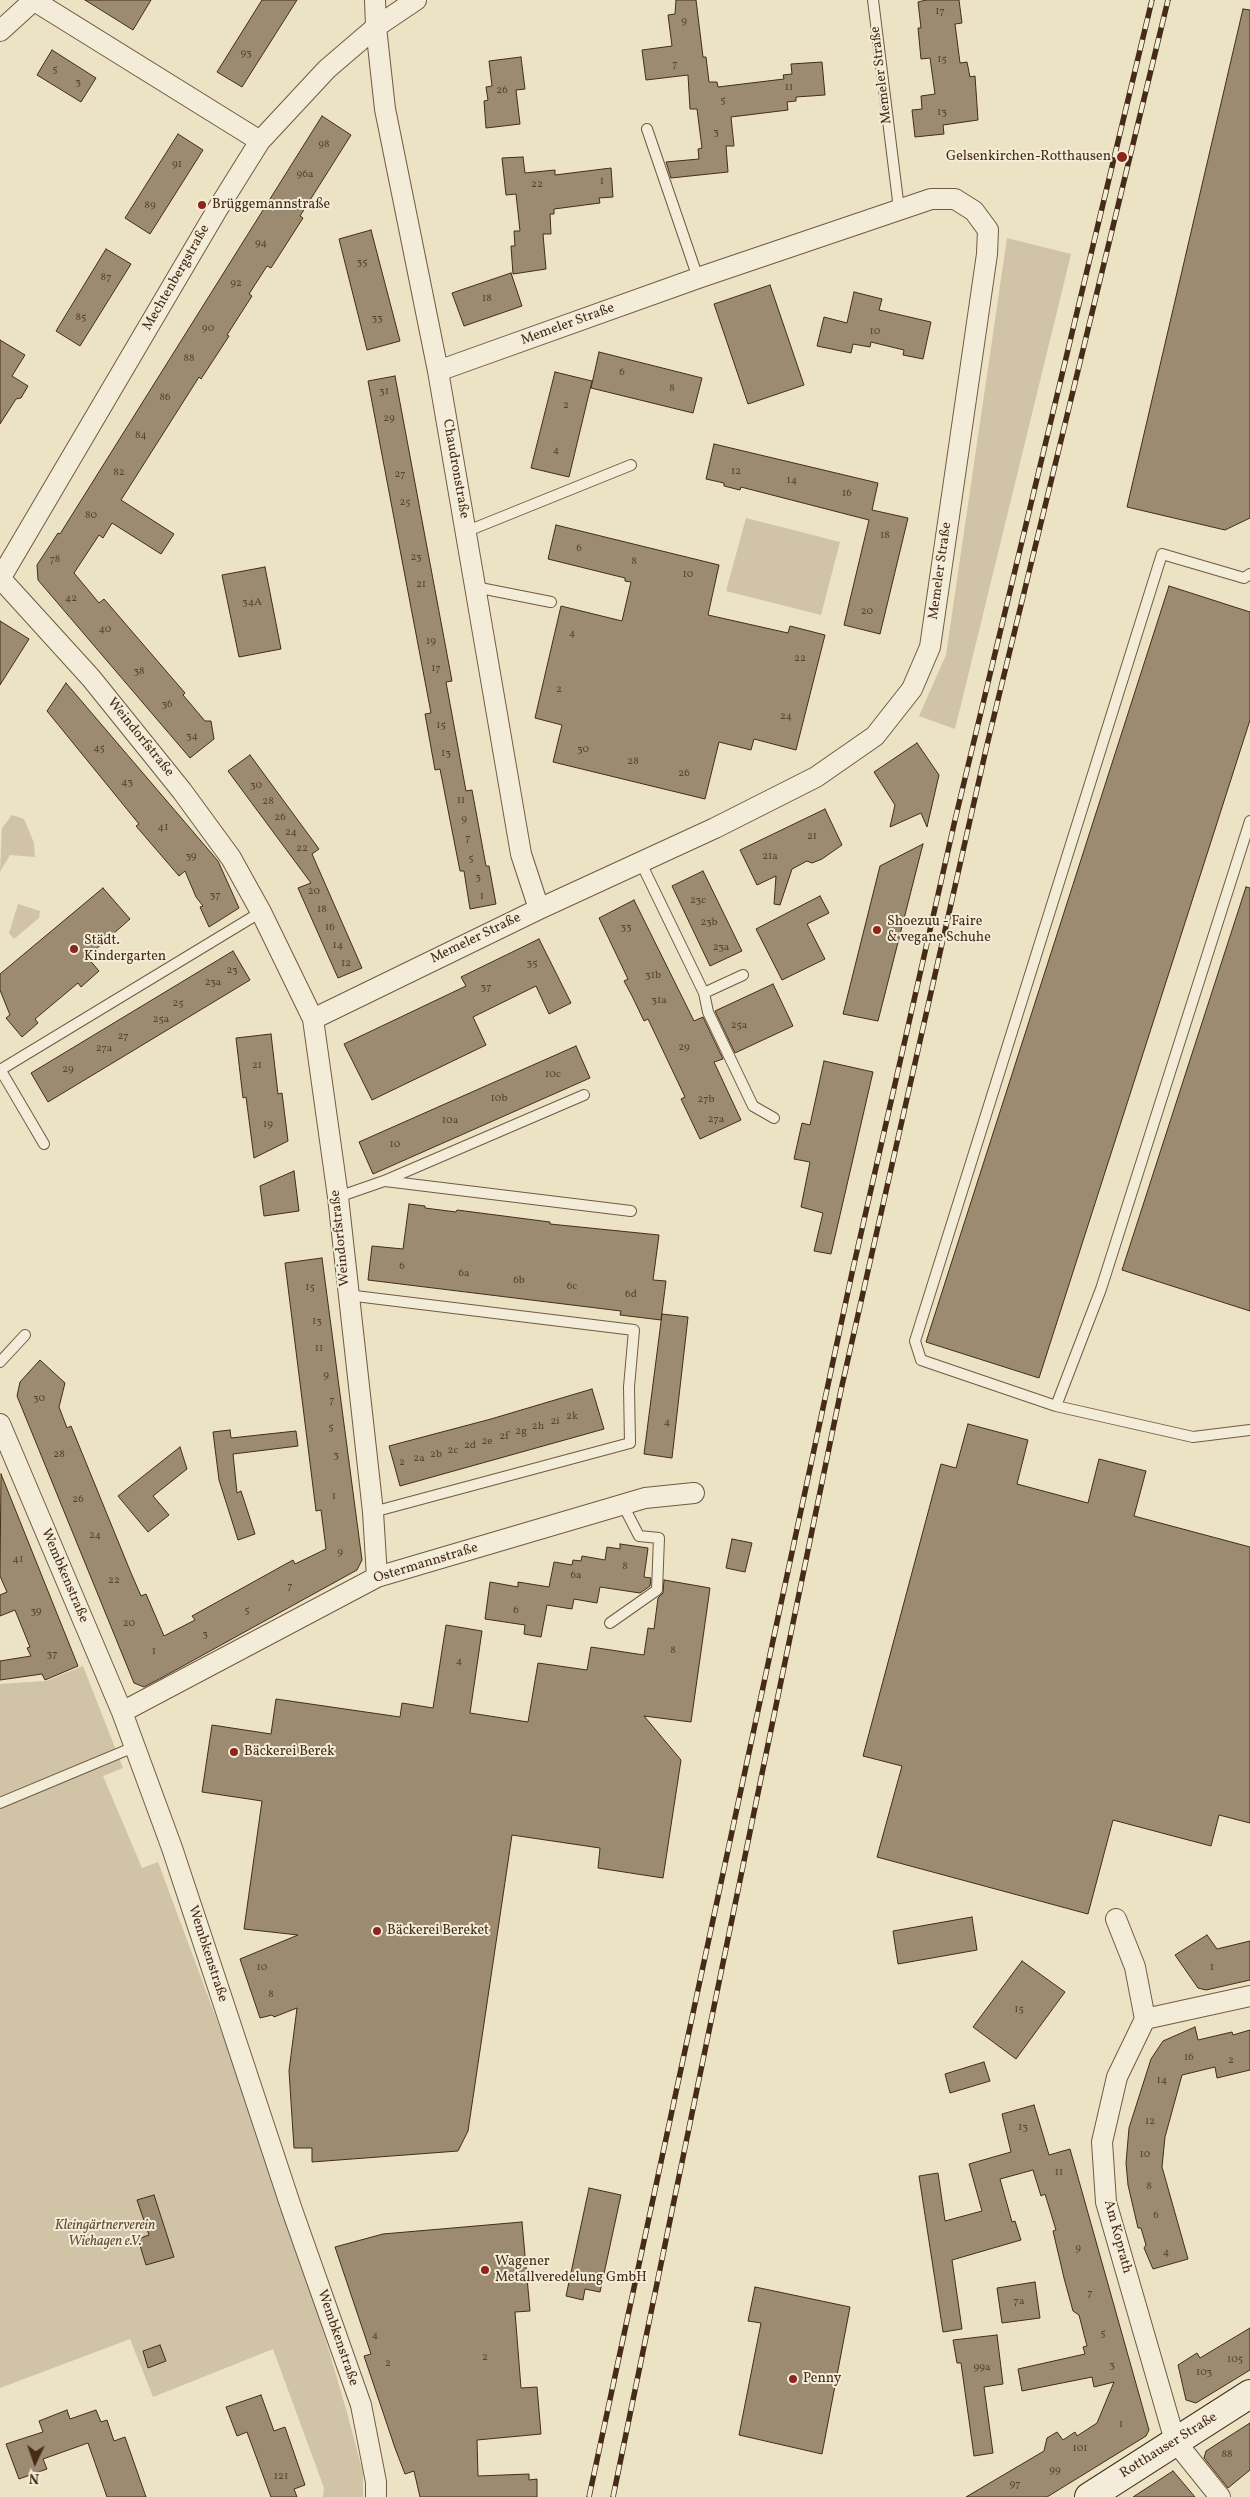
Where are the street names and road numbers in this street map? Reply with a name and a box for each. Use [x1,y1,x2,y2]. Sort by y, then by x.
street label: Memeler Straße [868,25,896,125]
street label: Mechtenbergstraße [140,222,214,334]
street label: Memeler Straße [519,300,617,350]
street label: Chaudronstraße [438,418,472,520]
street label: Memeler Straße [926,521,956,621]
street label: Weindorfstraße [103,695,177,781]
street label: Memeler Straße [428,910,524,968]
street label: Weindorfstraße [328,1189,354,1287]
street label: Wembkenstraße [37,1526,91,1626]
street label: Ostermannstraße [372,1540,480,1588]
street label: Wembkenstraße [183,1904,231,2004]
street label: Am Koprath [1099,2198,1135,2276]
street label: Wembkenstraße [313,2288,361,2388]
street label: Rotthauser Straße [1117,2409,1221,2483]

